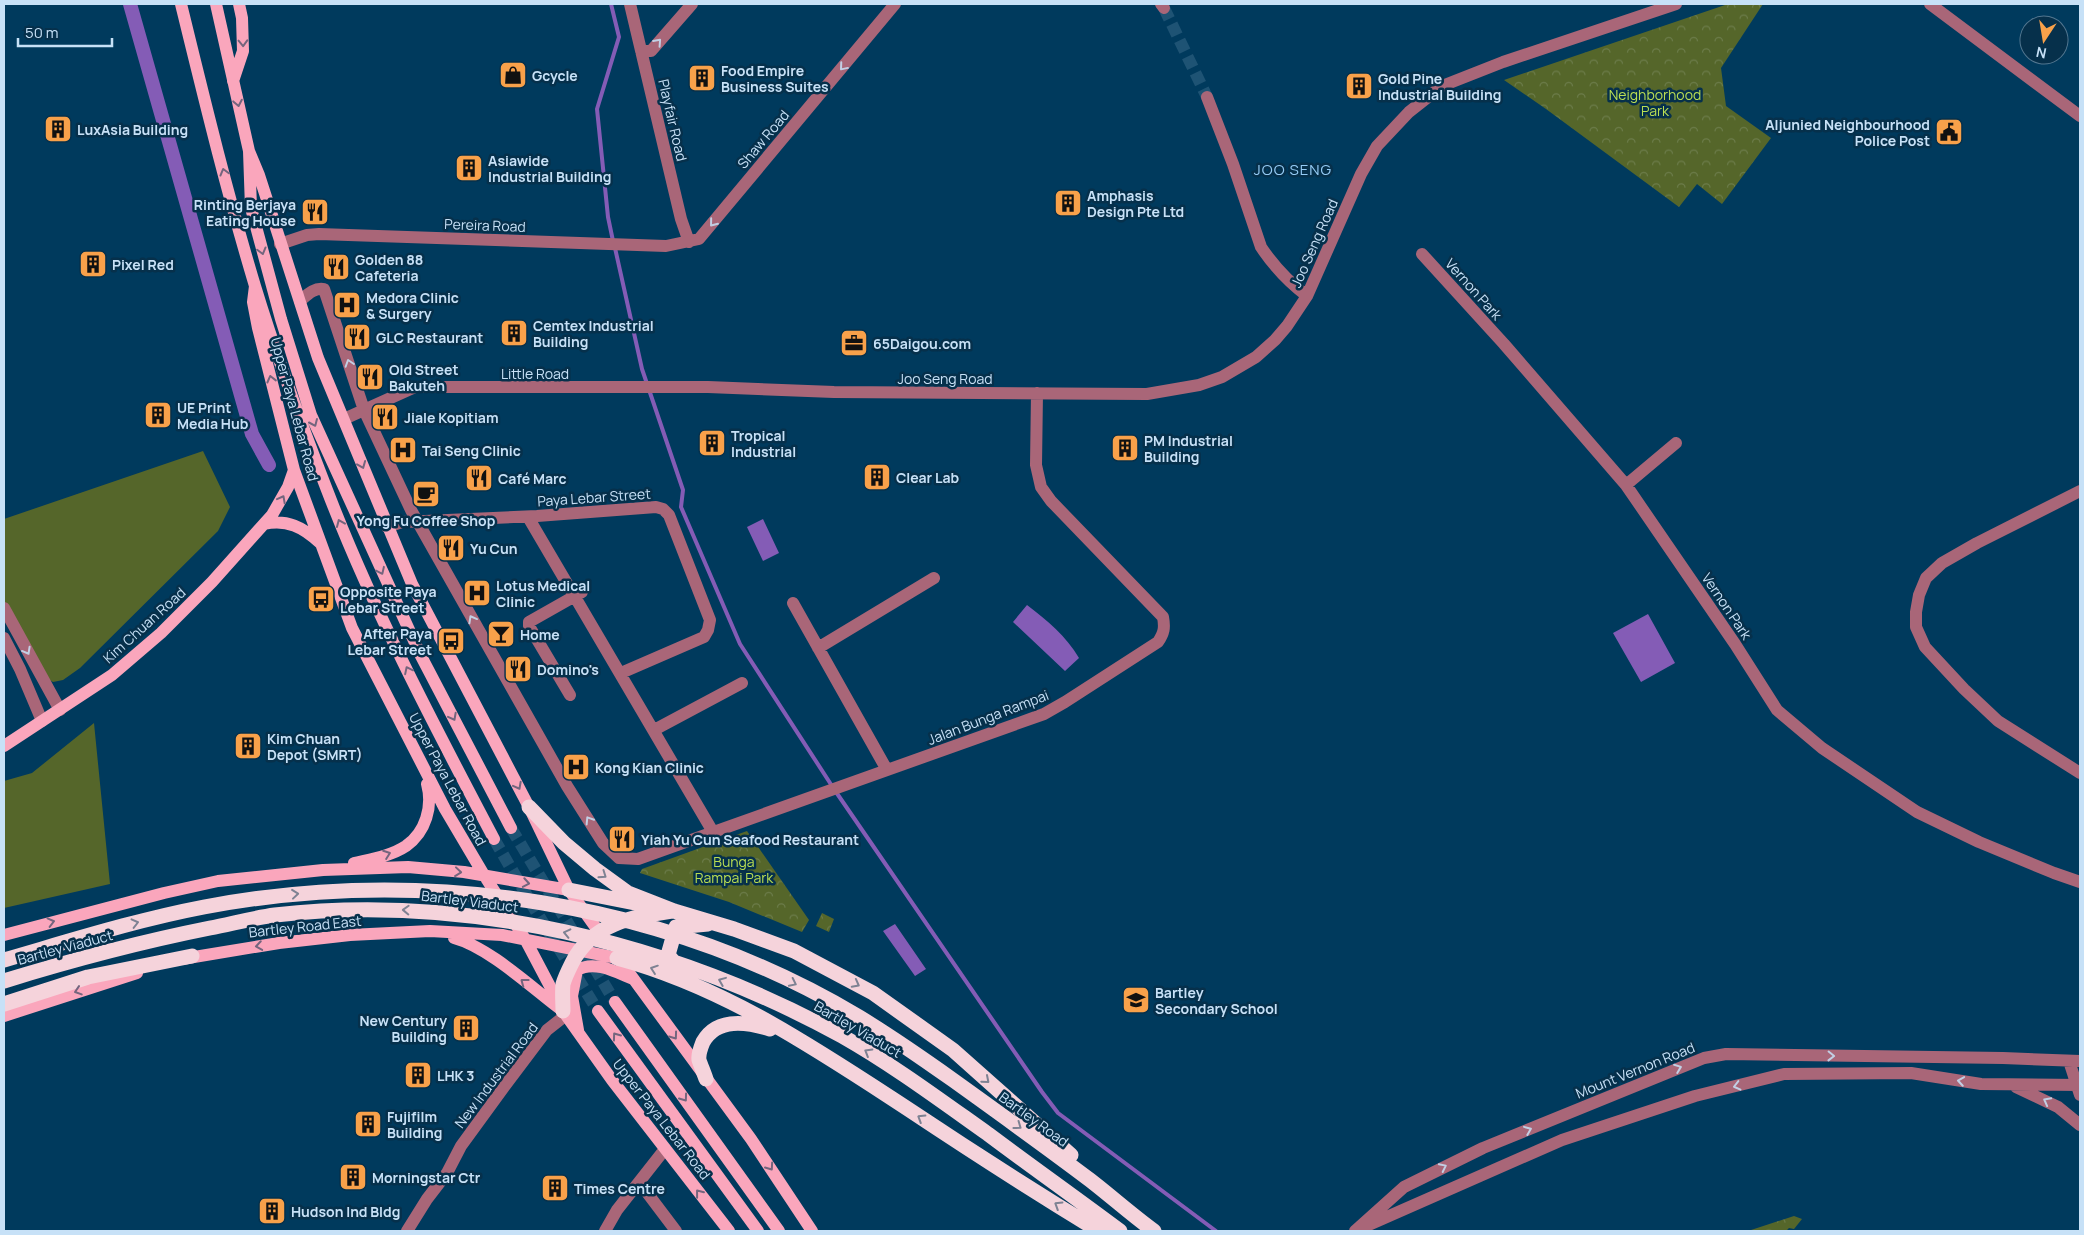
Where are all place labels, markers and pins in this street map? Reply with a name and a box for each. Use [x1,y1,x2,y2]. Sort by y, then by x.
shop icon: Gcycle [498,60,528,90]
place label: Food Empire Business Suites [721,61,829,96]
building icon: Food Empire Business Suites [687,63,717,93]
place label: Gcycle [532,66,578,85]
place label: Gold Pine Industrial Building [1378,69,1501,104]
building icon: Gold Pine Industrial Building [1344,71,1374,101]
building icon: LuxAsia Building [43,114,73,144]
place label: Aljunied Neighbourhood Police Post [1765,115,1930,150]
public building icon: Aljunied Neighbourhood Police Post [1934,117,1964,147]
place label: LuxAsia Building [77,120,188,139]
place label: Asiawide Industrial Building [488,151,611,186]
building icon: Asiawide Industrial Building [454,153,484,183]
place label: Amphasis Design Pte Ltd [1087,186,1184,221]
building icon: Amphasis Design Pte Ltd [1053,188,1083,218]
place label: Rinting Berjaya Eating House [194,195,296,230]
restaurant icon: Rinting Berjaya Eating House [300,197,330,227]
building icon: Pixel Red [78,249,108,279]
place label: Golden 88 Cafeteria [355,250,423,285]
restaurant icon: Golden 88 Cafeteria [321,252,351,282]
place label: Pixel Red [112,255,174,274]
place label: Medora Clinic & Surgery [366,288,459,323]
hospital icon: Medora Clinic & Surgery [332,290,362,320]
place label: Cemtex Industrial Building [533,316,654,351]
building icon: Cemtex Industrial Building [499,318,529,348]
restaurant icon: GLC Restaurant [342,322,372,352]
place label: GLC Restaurant [376,328,483,347]
office icon: 65Daigou.com [839,328,869,358]
place label: 65Daigou.com [873,334,971,353]
place label: Old Street Bakuteh [389,360,459,395]
restaurant icon: Old Street Bakuteh [355,362,385,392]
place label: UE Print Media Hub [177,398,249,433]
building icon: UE Print Media Hub [143,400,173,430]
restaurant icon: Jiale Kopitiam [370,402,400,432]
place label: Jiale Kopitiam [404,408,499,427]
place label: Tropical Industrial [731,426,796,461]
building icon: Tropical Industrial [697,428,727,458]
place label: PM Industrial Building [1144,431,1233,466]
building icon: PM Industrial Building [1110,433,1140,463]
hospital icon: Tai Seng Clinic [388,435,418,465]
place label: Tai Seng Clinic [422,441,521,460]
building icon: Clear Lab [862,462,892,492]
restaurant icon: Café Marc [464,463,494,493]
place label: Clear Lab [896,468,960,487]
place label: Café Marc [498,469,566,488]
cafe icon: Yong Fu Coffee Shop [411,479,441,509]
place label: Yong Fu Coffee Shop [357,511,496,530]
restaurant icon: Yu Cun [436,533,466,563]
place label: Yu Cun [470,539,517,558]
place label: Lotus Medical Clinic [496,576,590,611]
hospital icon: Lotus Medical Clinic [462,578,492,608]
place label: Opposite Paya Lebar Street [340,582,437,617]
bus stop icon: Opposite Paya Lebar Street [306,584,336,614]
bar icon: Home [486,619,516,649]
place label: After Paya Lebar Street [347,624,432,659]
place label: Home [520,625,560,644]
bus stop icon: After Paya Lebar Street [436,626,466,656]
restaurant icon: Domino's [503,654,533,684]
place label: Domino's [537,660,599,679]
place label: Kim Chuan Depot (SMRT) [267,729,363,764]
building icon: Kim Chuan Depot (SMRT) [233,731,263,761]
hospital icon: Kong Kian Clinic [561,752,591,782]
place label: Kong Kian Clinic [595,758,704,777]
restaurant icon: Yiah Yu Cun Seafood Restaurant [607,824,637,854]
place label: Yiah Yu Cun Seafood Restaurant [641,830,859,849]
place label: Bartley Secondary School [1155,983,1278,1018]
school or university icon: Bartley Secondary School [1121,985,1151,1015]
place label: New Century Building [359,1011,447,1046]
building icon: New Century Building [451,1013,481,1043]
building icon: LHK 3 [403,1060,433,1090]
place label: LHK 3 [437,1066,474,1085]
place label: Fujifilm Building [387,1107,442,1142]
building icon: Fujifilm Building [353,1109,383,1139]
building icon: Morningstar Ctr [338,1162,368,1192]
place label: Morningstar Ctr [372,1168,481,1187]
building icon: Times Centre [540,1173,570,1203]
place label: Times Centre [574,1179,665,1198]
building icon: Hudson Ind Bldg [257,1196,287,1226]
place label: Hudson Ind Bldg [291,1202,400,1221]

